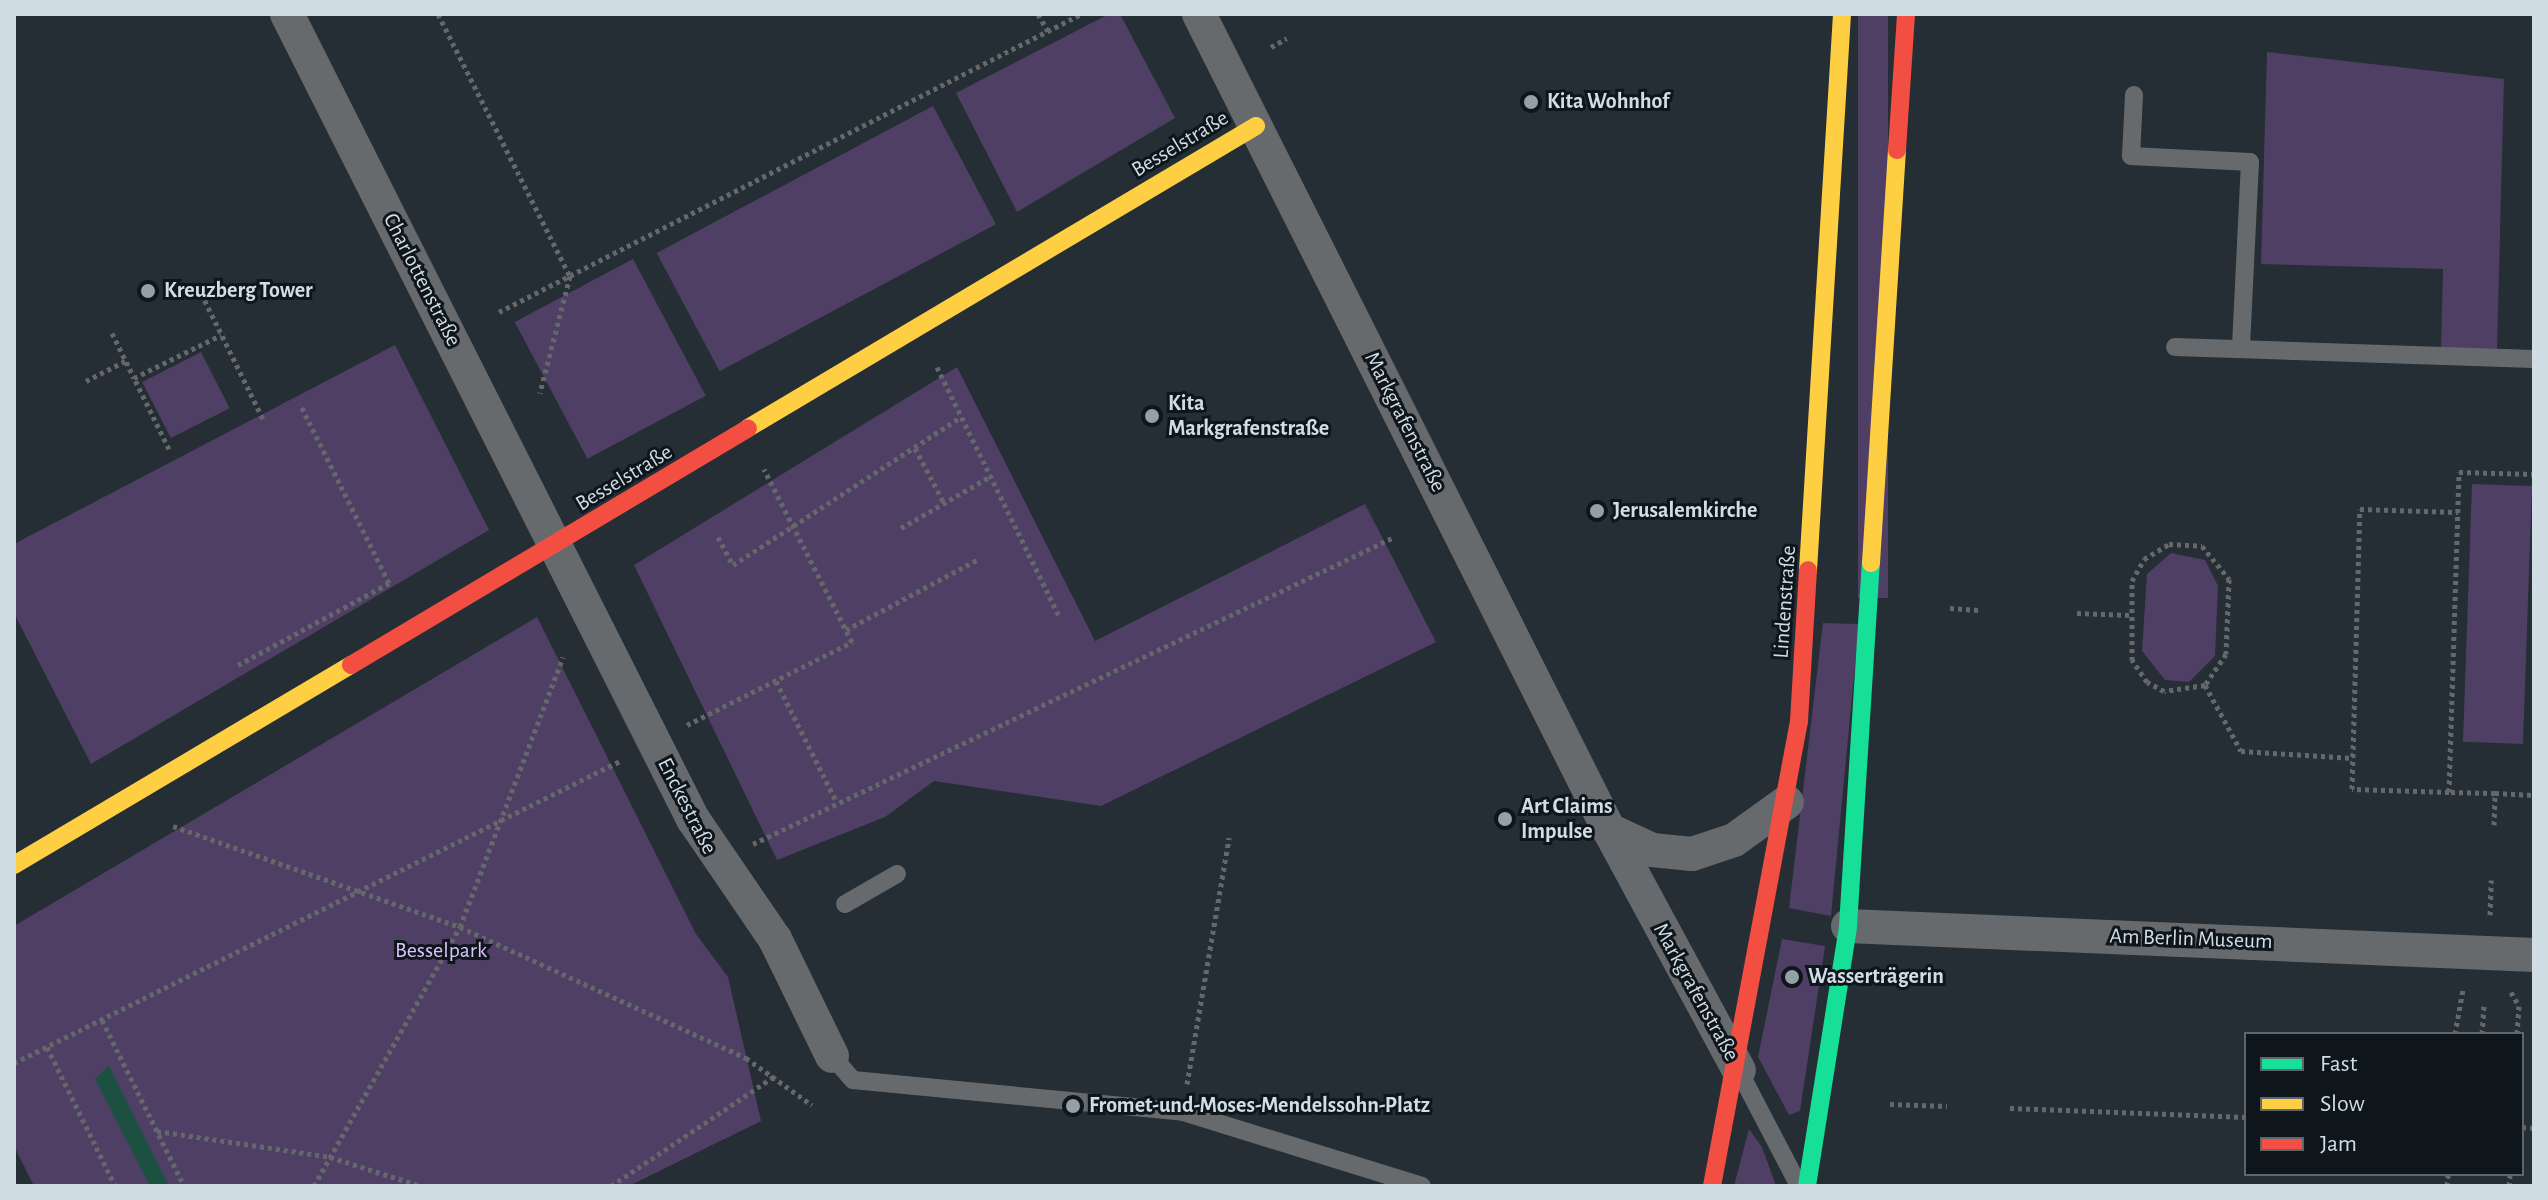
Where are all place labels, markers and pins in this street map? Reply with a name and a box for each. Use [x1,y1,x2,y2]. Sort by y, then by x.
place label: Kita Wohnhof [1547,89,1669,115]
marker: Kita Wohnhof [1522,93,1540,111]
place label: Kreuzberg Tower [164,278,313,304]
marker: Kreuzberg Tower [139,282,157,300]
place label: Kita Markgrafenstraße [1168,390,1329,442]
marker: Kita Markgrafenstraße [1143,407,1161,425]
place label: Jerusalemkirche [1613,498,1757,524]
marker: Jerusalemkirche [1588,502,1606,520]
place label: Art Claims Impulse [1521,793,1612,844]
marker: Art Claims Impulse [1496,810,1514,828]
place label: Wasserträgerin [1808,964,1944,990]
marker: Wasserträgerin [1783,968,1801,986]
place label: Fromet-und-Moses-Mendelssohn-Platz [1089,1093,1430,1119]
marker: Fromet-und-Moses-Mendelssohn-Platz [1064,1097,1082,1115]

